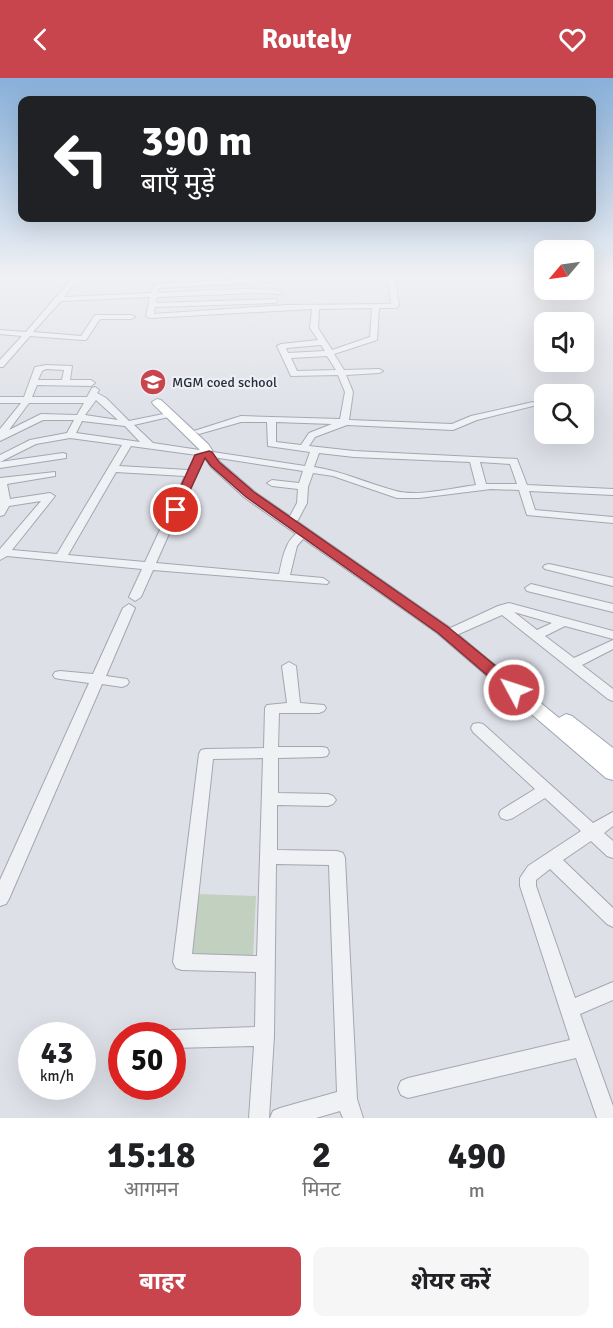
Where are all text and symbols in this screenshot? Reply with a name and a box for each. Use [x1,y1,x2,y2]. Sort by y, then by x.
icon: back [24,23,57,56]
text: Routely [262,23,351,56]
icon: heart [556,23,589,56]
text: 390 m [141,116,252,167]
icon: left [42,120,120,198]
text: बाएँ मुड़ें [141,167,215,200]
north arrow [534,240,594,300]
map controls [534,240,594,444]
button: sound [534,312,594,372]
school or university icon: MGM coed school [138,367,168,397]
place label: MGM coed school [172,374,277,391]
button: search [534,384,594,444]
pin [150,484,201,535]
icon: arrive [159,493,192,526]
position arrow [482,658,546,722]
speed limit sign: 50 [108,1022,186,1100]
text: 43 [41,1035,73,1072]
text: km/h [40,1067,74,1085]
text: 15:18 [107,1133,195,1178]
text: 2 [312,1133,331,1178]
text: 490 [448,1134,506,1179]
text: आगमन [124,1177,179,1202]
text: मिनट [302,1177,341,1202]
text: m [469,1178,485,1203]
button: बाहर [24,1247,301,1316]
button: शेयर करें [313,1247,589,1316]

